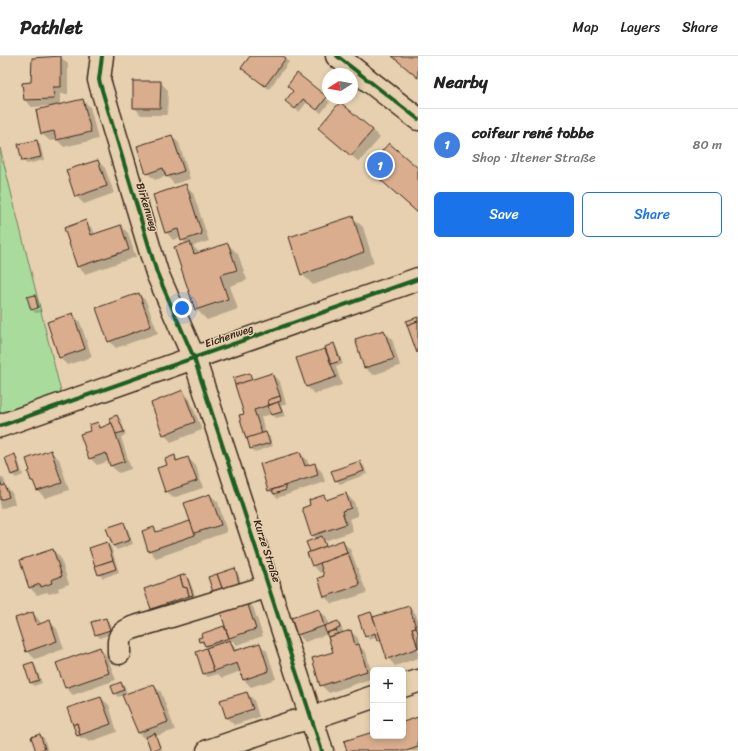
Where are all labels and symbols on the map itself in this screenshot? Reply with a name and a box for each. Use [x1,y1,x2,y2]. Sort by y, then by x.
north arrow [322,68,358,104]
pin: 1 [367,150,393,180]
street label: Birkenweg [131,180,164,234]
your location [172,298,192,318]
street label: Eichenweg [202,319,256,353]
street label: Kurze Straße [248,517,286,585]

